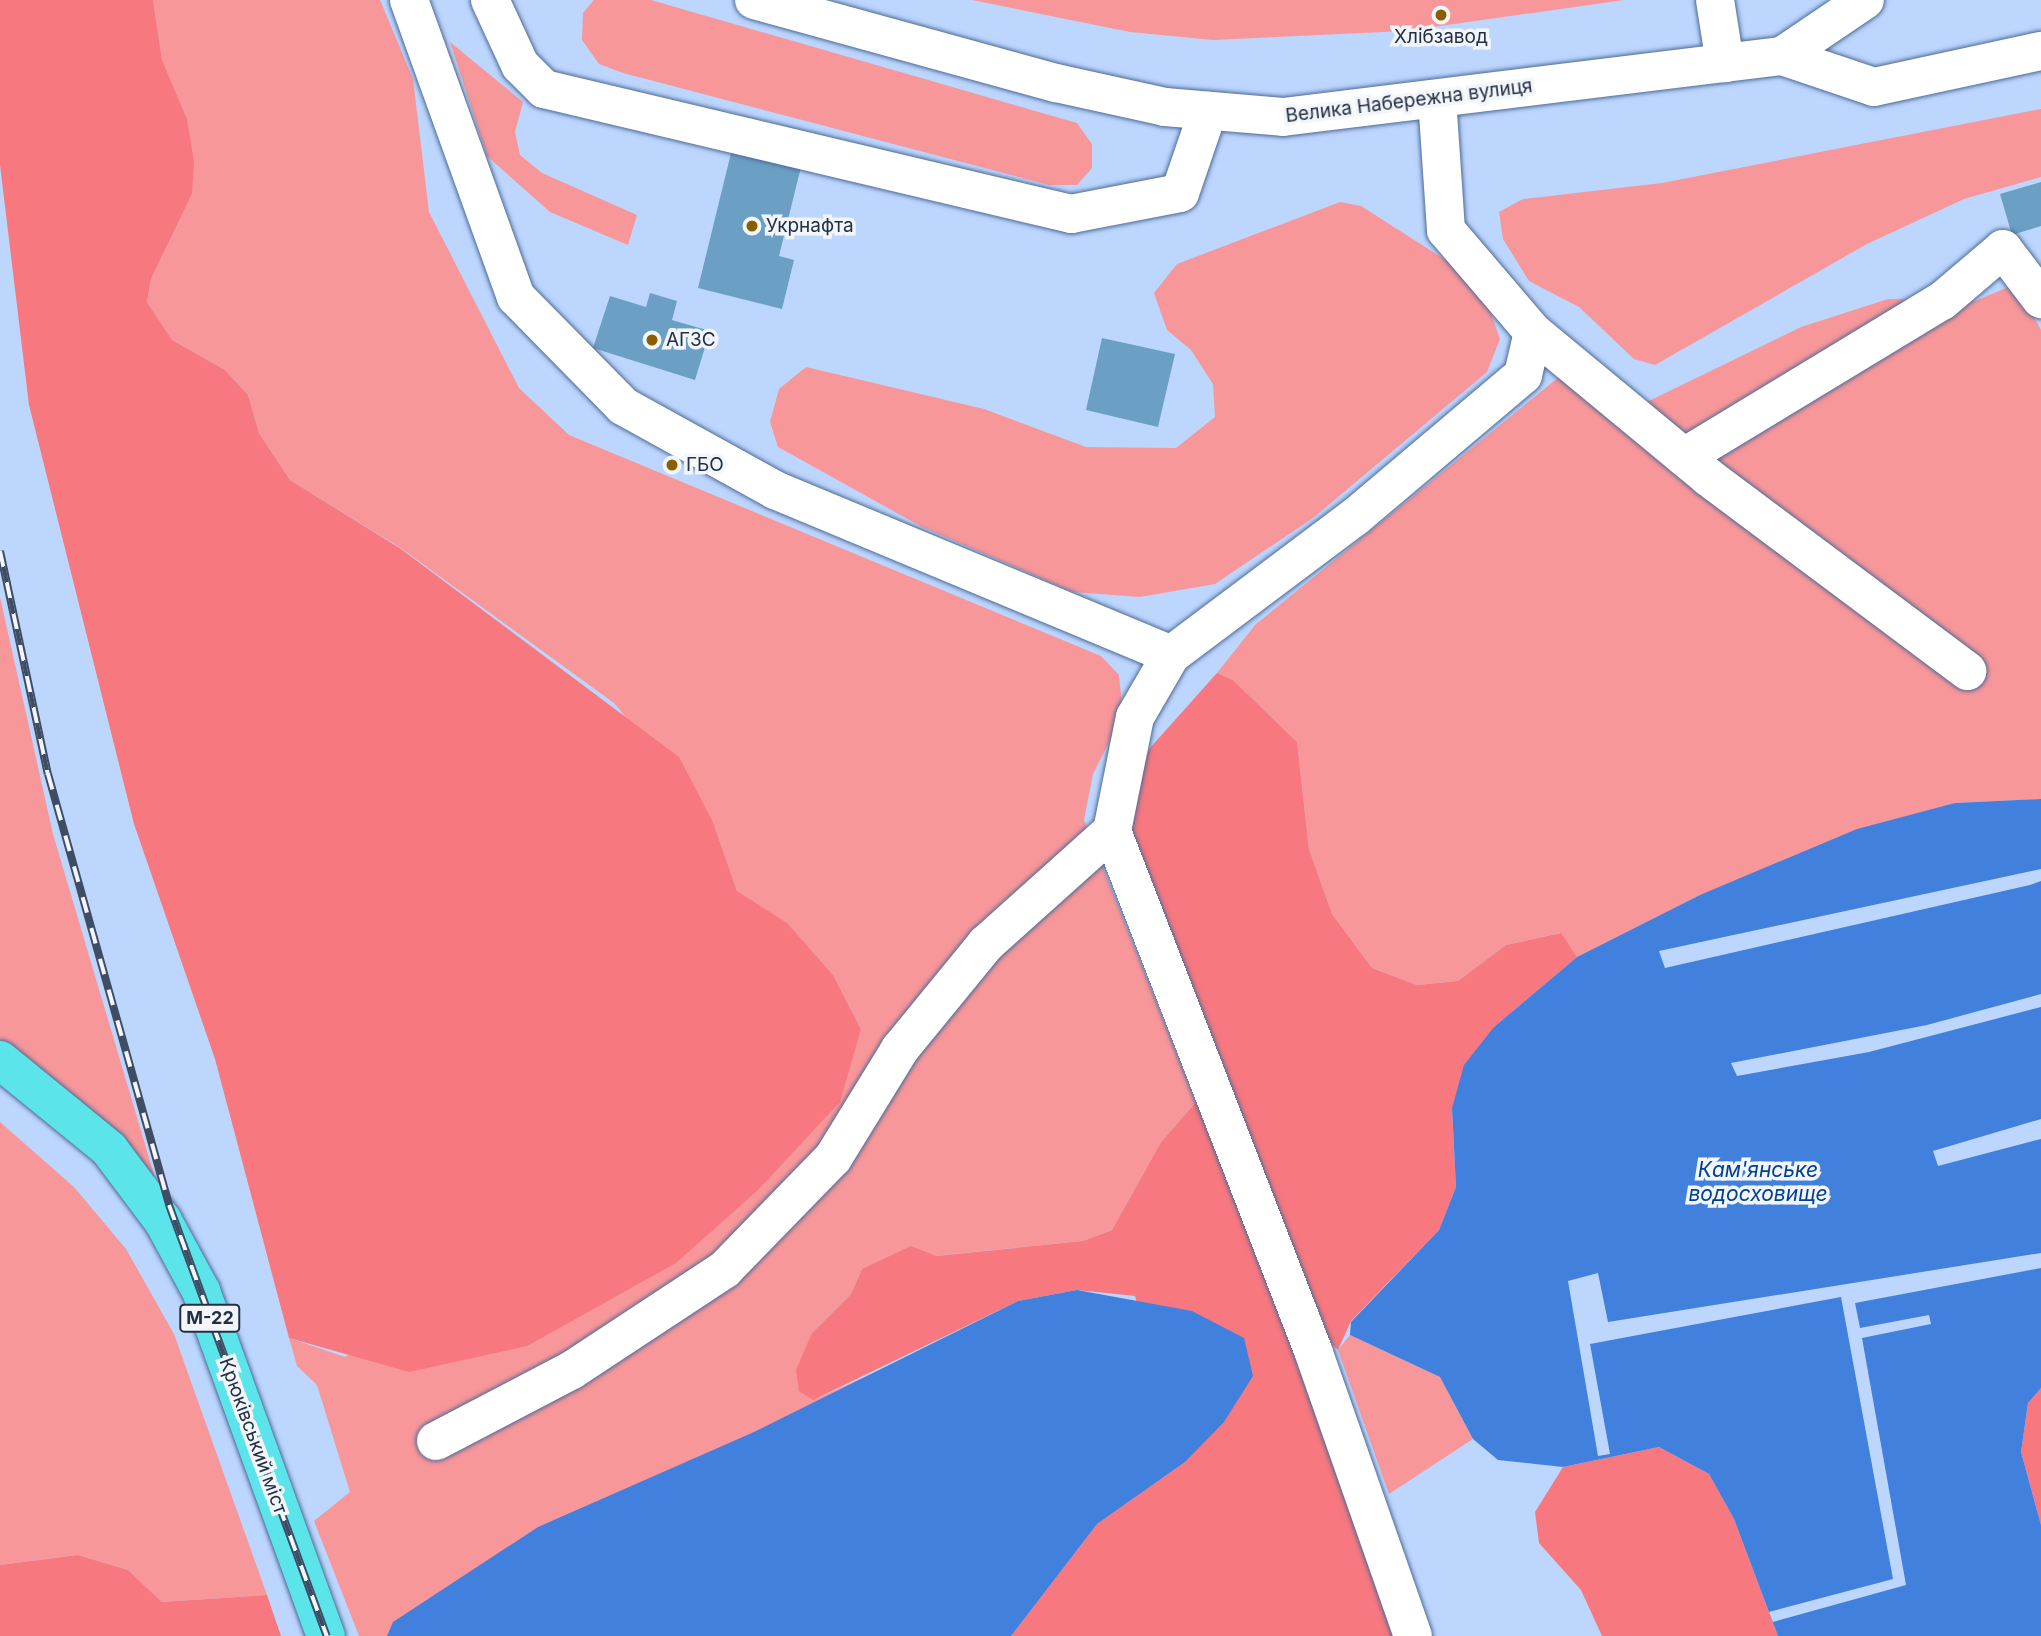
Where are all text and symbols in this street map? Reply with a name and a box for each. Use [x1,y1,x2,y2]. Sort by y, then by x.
marker: Хлібзавод [1433,7,1449,23]
place label: Хлібзавод [1394,26,1488,48]
street label: Велика Набережна вулиця [1284,75,1534,127]
place label: Укрнафта [766,215,854,237]
marker: Укрнафта [744,218,760,234]
place label: АГЗС [666,329,716,351]
marker: АГЗС [644,332,660,348]
place label: ГБО [686,454,724,476]
marker: ГБО [664,457,680,473]
water label: Кам'янське водосховище [1688,1157,1828,1207]
road number: М-22 [178,1303,242,1332]
street label: Крюківський міст [214,1355,292,1517]

